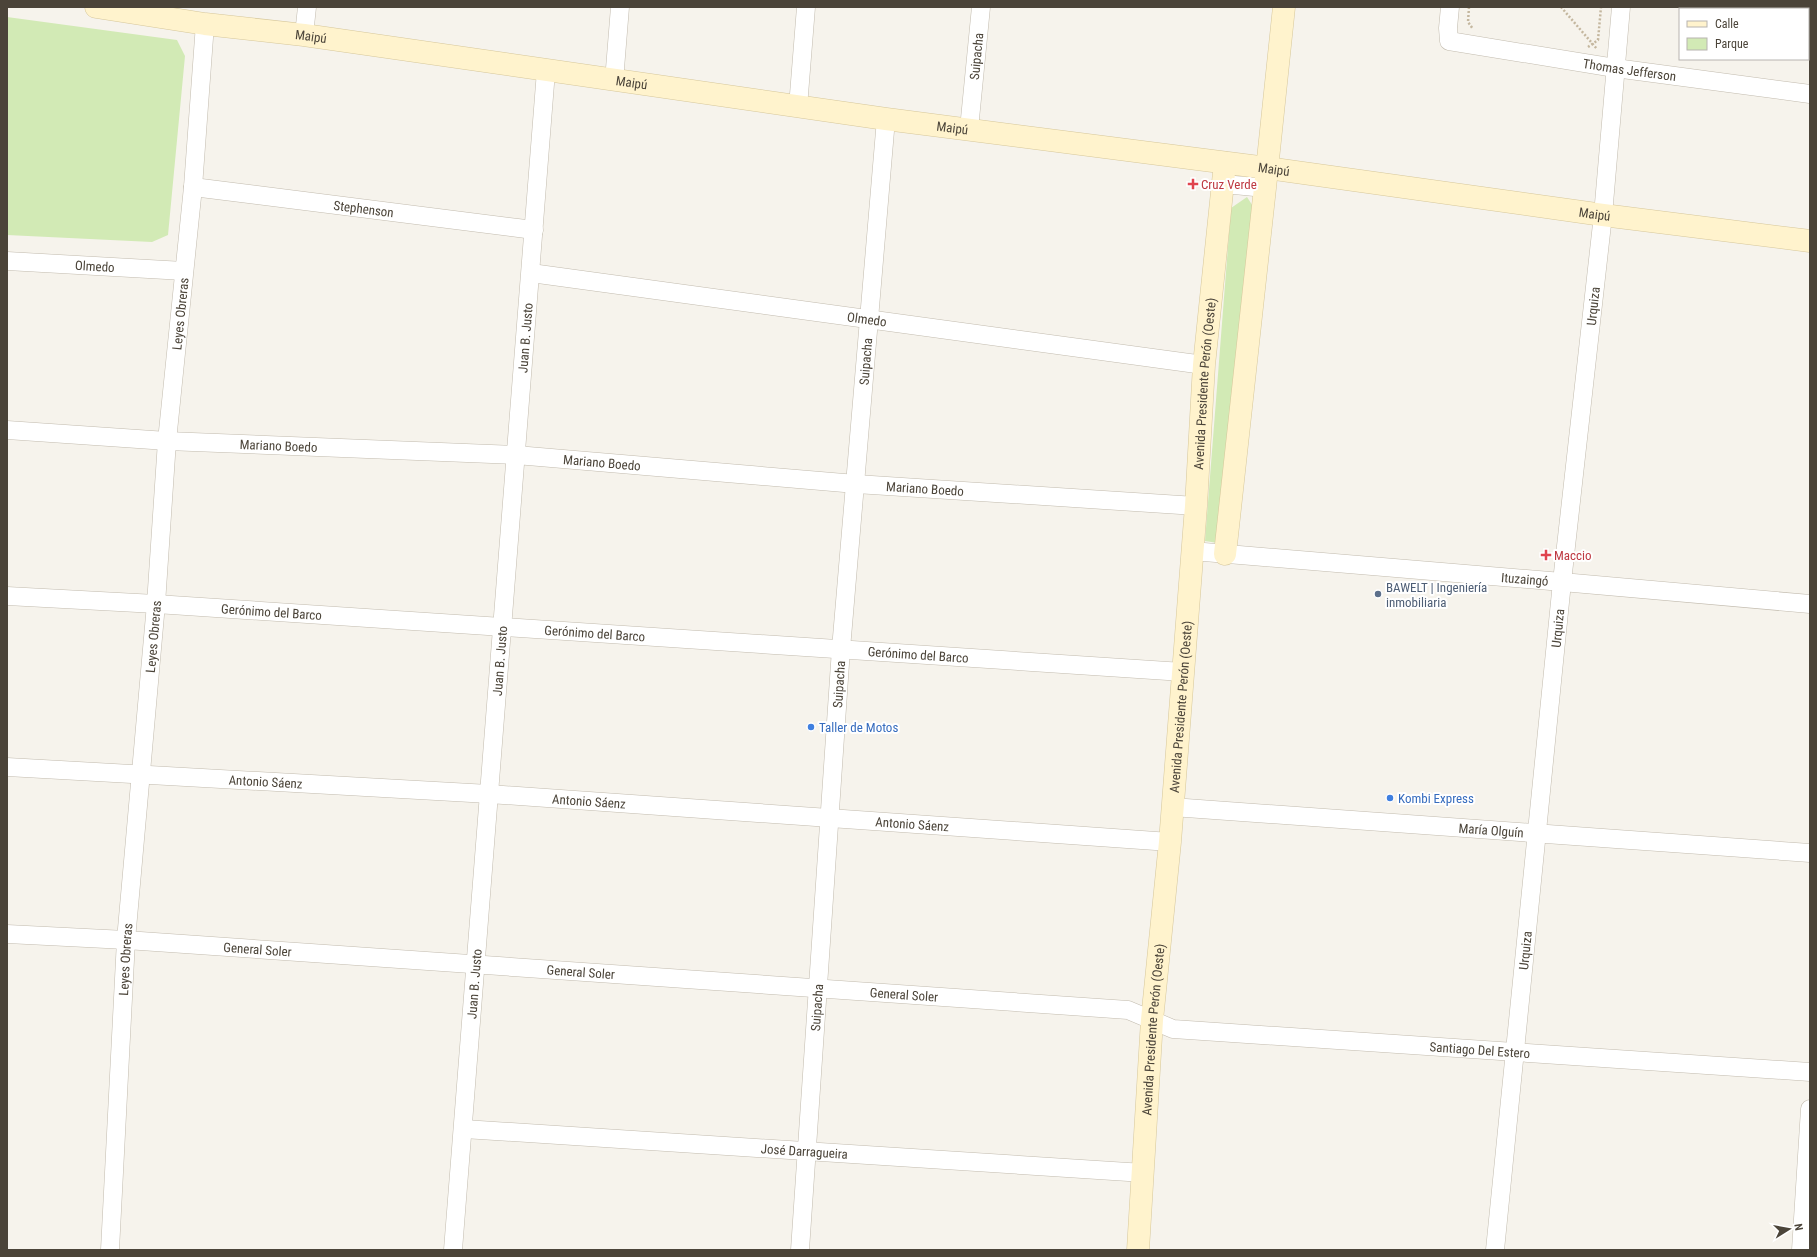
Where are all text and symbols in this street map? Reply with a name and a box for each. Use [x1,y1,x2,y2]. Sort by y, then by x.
legend [1679,8,1809,60]
text: Calle [1715,17,1739,31]
street label: Maipú [294,27,328,46]
street label: Suipacha [966,32,986,81]
text: Parque [1715,37,1749,51]
street label: Thomas Jefferson [1582,55,1677,84]
street label: Maipú [615,73,648,92]
street label: Maipú [936,118,969,137]
street label: Maipú [1257,159,1291,179]
place label: Cruz Verde [1201,177,1257,192]
marker: Cruz Verde [1188,179,1198,189]
street label: Stephenson [333,197,395,220]
street label: Maipú [1578,204,1611,223]
street label: Olmedo [75,257,115,275]
street label: Leyes Obreras [169,277,191,351]
street label: Urquiza [1583,286,1602,326]
street label: Avenida Presidente Perón (Oeste) [1191,297,1218,470]
street label: Juan B. Justo [515,302,535,374]
street label: Olmedo [846,309,888,329]
street label: Suipacha [856,337,875,386]
street label: Mariano Boedo [239,436,318,455]
street label: Mariano Boedo [563,452,641,473]
street label: Mariano Boedo [886,478,964,498]
place label: Maccio [1554,548,1592,563]
marker: Maccio [1541,550,1551,560]
street label: Ituzaingó [1500,569,1549,588]
place label: BAWELT | Ingeniería inmobiliaria [1386,580,1487,610]
marker: BAWELT | Ingeniería inmobiliaria [1373,589,1383,599]
street label: Leyes Obreras [142,600,164,673]
street label: Gerónimo del Barco [221,601,322,622]
street label: Urquiza [1548,608,1567,648]
street label: Avenida Presidente Perón (Oeste) [1166,620,1195,793]
street label: Gerónimo del Barco [544,622,646,644]
street label: Juan B. Justo [489,625,510,697]
street label: Gerónimo del Barco [867,644,969,665]
street label: Suipacha [830,660,848,708]
place label: Taller de Motos [819,720,898,735]
marker: Taller de Motos [806,722,816,732]
street label: Antonio Sáenz [228,772,303,791]
street label: Antonio Sáenz [552,791,627,811]
place label: Kombi Express [1398,791,1474,806]
marker: Kombi Express [1385,793,1395,803]
street label: Antonio Sáenz [875,814,950,834]
street label: María Olguín [1458,820,1524,840]
street label: Leyes Obreras [116,922,135,996]
street label: Urquiza [1516,930,1534,971]
street label: General Soler [223,939,292,959]
street label: Avenida Presidente Perón (Oeste) [1139,943,1167,1116]
street label: Juan B. Justo [464,948,484,1020]
street label: General Soler [546,962,615,982]
street label: Suipacha [807,983,826,1032]
street label: General Soler [869,984,939,1004]
street label: Santiago Del Estero [1429,1039,1531,1061]
street label: José Darragueira [760,1141,848,1161]
north arrow [1769,1209,1809,1249]
text: N [1791,1223,1805,1232]

